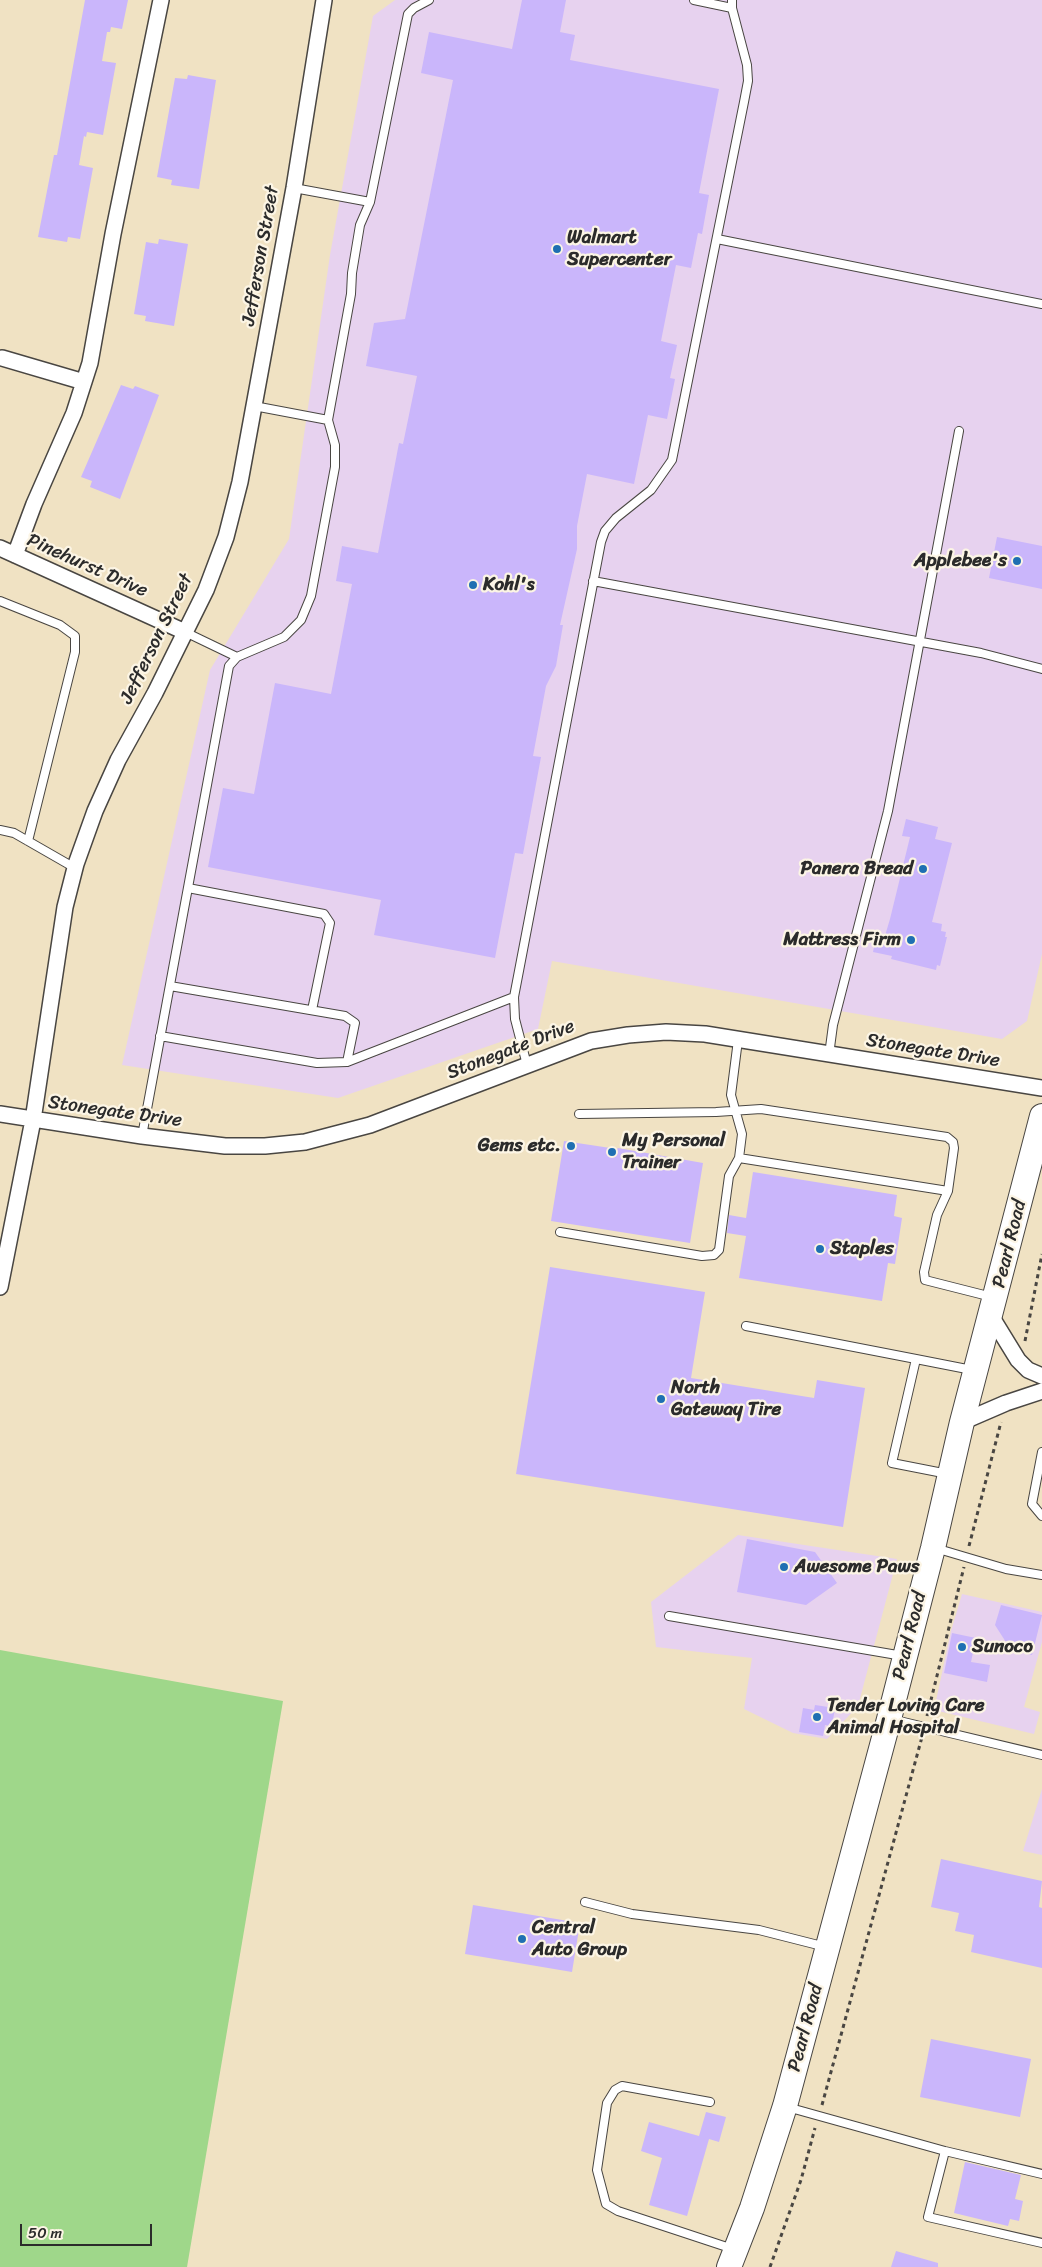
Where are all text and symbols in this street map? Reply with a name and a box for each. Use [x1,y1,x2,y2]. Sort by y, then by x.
street label: Jefferson Street [237,184,285,328]
place label: Walmart Supercenter [567,227,671,271]
marker: Walmart Supercenter [551,243,563,255]
street label: Pinehurst Drive [23,529,151,603]
place label: Applebee's [914,550,1007,572]
marker: Applebee's [1011,555,1023,567]
street label: Jefferson Street [116,570,198,708]
place label: Kohl's [483,574,534,596]
marker: Kohl's [467,579,479,591]
place label: Panera Bread [801,858,913,880]
marker: Panera Bread [917,863,929,875]
place label: Mattress Firm [783,929,901,951]
marker: Mattress Firm [905,934,917,946]
street label: Stonegate Drive [444,1015,578,1085]
street label: Stonegate Drive [865,1029,1001,1073]
street label: Stonegate Drive [47,1091,183,1133]
place label: My Personal Trainer [622,1130,725,1174]
place label: Gems etc. [478,1135,561,1157]
marker: Gems etc. [565,1140,577,1152]
marker: My Personal Trainer [606,1146,618,1158]
street label: Pearl Road [988,1198,1032,1290]
place label: Staples [830,1238,894,1260]
marker: Staples [814,1243,826,1255]
place label: North Gateway Tire [671,1377,781,1421]
marker: North Gateway Tire [655,1393,667,1405]
place label: Awesome Paws [794,1556,919,1578]
marker: Awesome Paws [778,1561,790,1573]
street label: Pearl Road [888,1590,932,1682]
place label: Sunoco [972,1636,1033,1658]
marker: Sunoco [956,1641,968,1653]
place label: Tender Loving Care Animal Hospital [827,1695,985,1739]
marker: Tender Loving Care Animal Hospital [811,1711,823,1723]
place label: Central Auto Group [532,1917,627,1961]
marker: Central Auto Group [516,1933,528,1945]
street label: Pearl Road [783,1982,829,2074]
scale bar [22,2214,155,2246]
text: 50 m [28,2220,62,2246]

